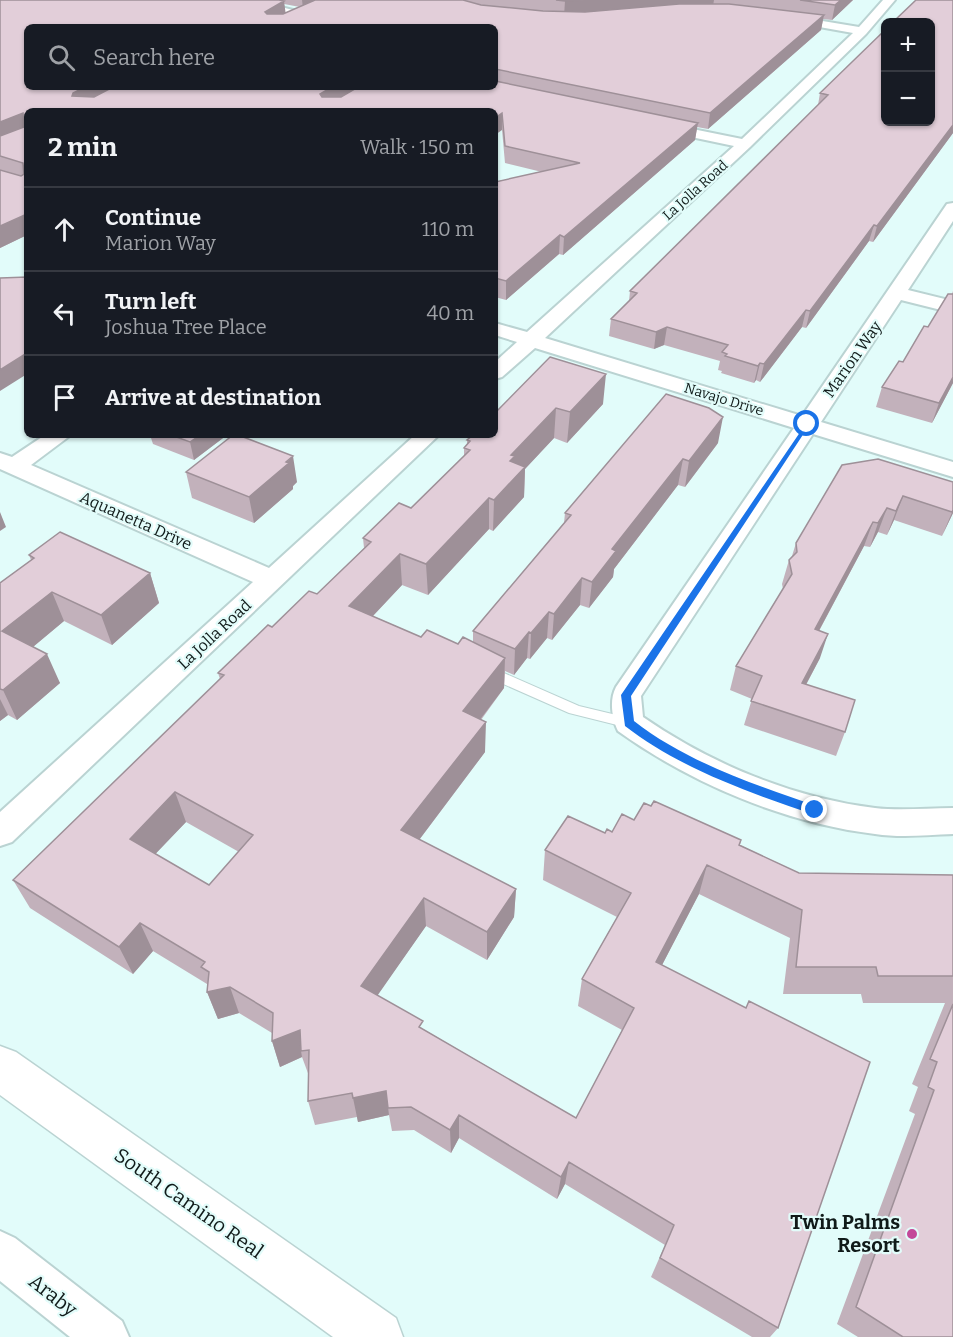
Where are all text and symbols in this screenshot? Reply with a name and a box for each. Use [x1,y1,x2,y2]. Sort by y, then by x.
map controls [881,18,935,126]
button: + [881,18,935,72]
search box [24,24,498,90]
icon: search [45,41,78,74]
text: Search here [93,44,215,71]
button: − [881,72,935,126]
text: 2 min [48,132,117,163]
text: Walk · 150 m [360,135,474,159]
street label: La Jolla Road [659,157,731,224]
text: Continue [105,204,201,231]
icon: ahead [48,213,81,246]
text: 110 m [422,217,474,241]
text: Marion Way [105,231,216,255]
text: Turn left [105,288,197,315]
icon: left [48,297,81,330]
text: 40 m [426,301,474,325]
text: Joshua Tree Place [105,315,267,339]
street label: Marion Way [819,317,886,401]
street label: Navajo Drive [682,379,766,420]
icon: arrive [48,381,81,414]
text: Arrive at destination [105,384,321,411]
route start [793,410,819,436]
street label: Aquanetta Drive [77,487,195,554]
street label: La Jolla Road [174,595,255,673]
route end [801,796,827,822]
street label: South Camino Real [110,1143,268,1263]
place label: Twin Palms Resort [790,1210,900,1257]
marker: Twin Palms Resort [905,1227,919,1241]
street label: Araby [24,1269,82,1322]

